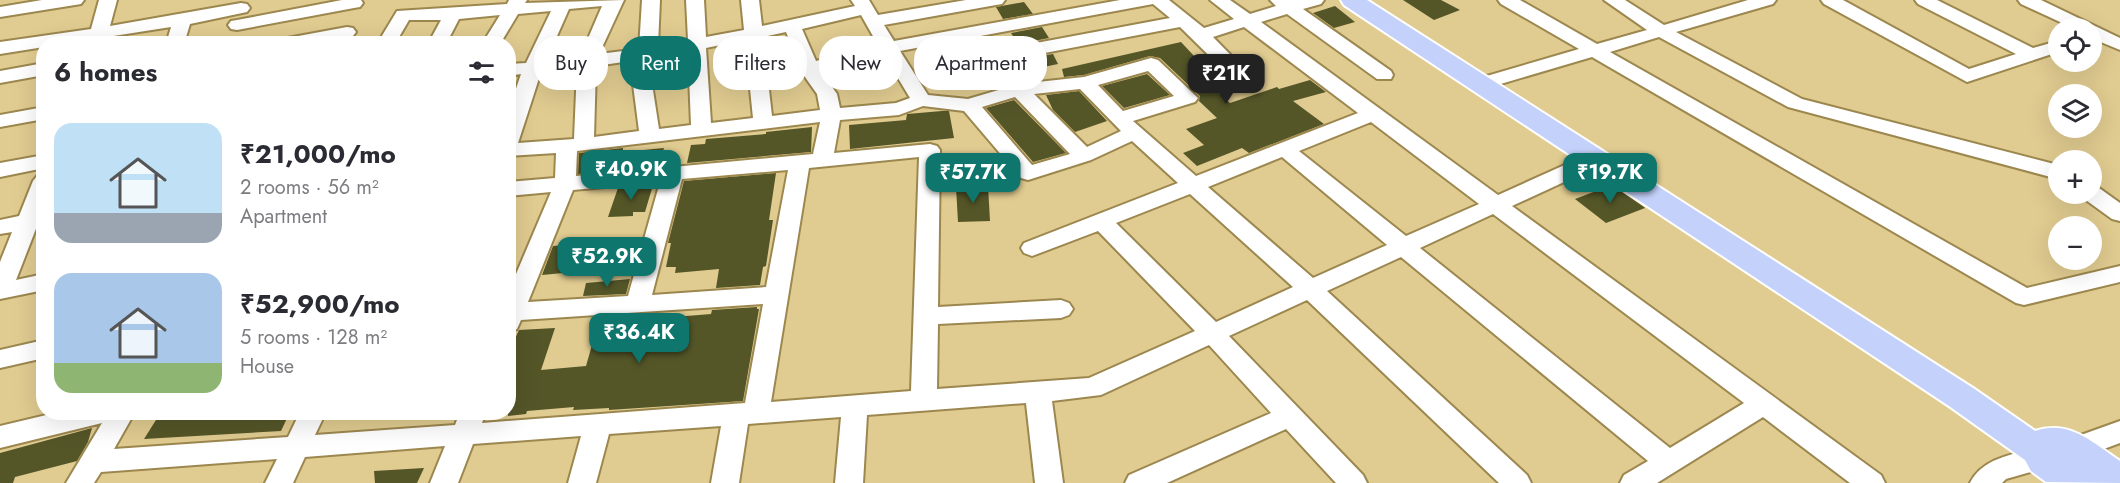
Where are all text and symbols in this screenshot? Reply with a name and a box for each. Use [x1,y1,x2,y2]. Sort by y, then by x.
map controls [2048,18,2102,270]
button: locate [2048,18,2102,72]
chip: Buy [534,36,608,90]
chip: Rent [620,36,701,90]
chip: Filters [713,36,807,90]
chip: New [819,36,902,90]
chip: Apartment [914,36,1047,90]
text: 6 homes [54,53,157,91]
pin: ₹21K [1190,54,1262,105]
icon: filters [465,56,498,89]
text: ₹21K [1202,59,1250,88]
button: layers [2048,84,2102,138]
text: ₹21,000/mo [240,135,396,173]
icon: home [102,147,174,219]
pin: ₹40.9K [582,150,680,201]
button: + [2048,150,2102,204]
pin: ₹57.7K [924,153,1022,204]
pin: ₹19.7K [1561,153,1659,204]
text: ₹40.9K [595,155,667,184]
text: ₹57.7K [940,158,1006,187]
text: ₹19.7K [1577,158,1643,187]
text: 2 rooms · 56 m² [240,173,379,202]
text: Apartment [240,202,327,231]
button: − [2048,216,2102,270]
pin: ₹52.9K [558,237,656,288]
text: ₹52.9K [571,242,643,271]
text: ₹52,900/mo [240,285,400,323]
icon: home [102,297,174,369]
pin: ₹36.4K [590,313,688,364]
text: ₹36.4K [603,318,675,347]
text: 5 rooms · 128 m² [240,323,387,352]
text: House [240,352,294,381]

